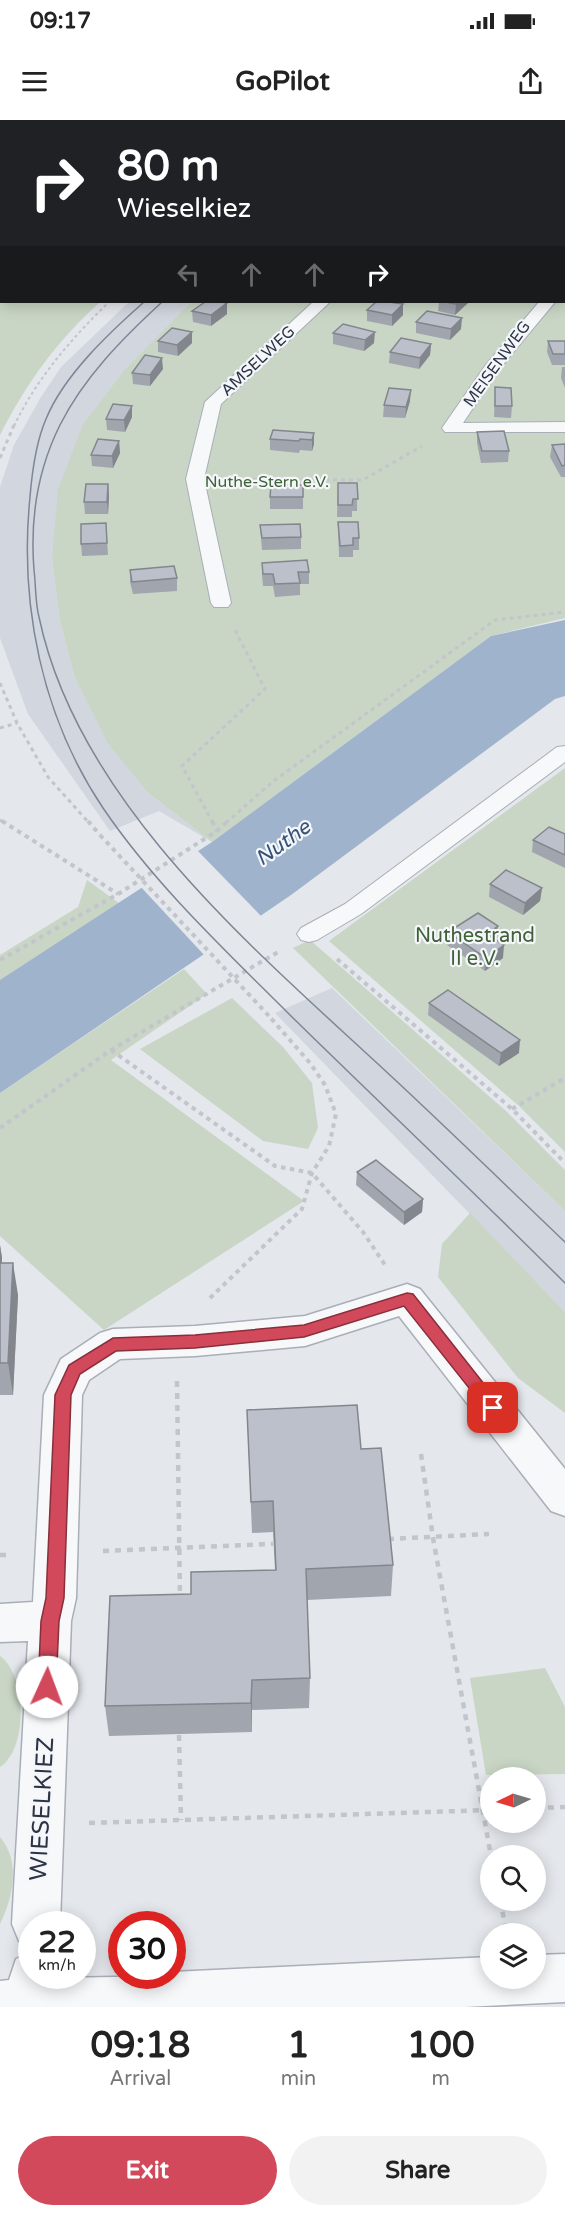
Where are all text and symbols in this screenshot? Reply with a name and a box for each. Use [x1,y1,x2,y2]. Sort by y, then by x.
text: 09:17 [30,8,91,34]
icon: menu [18,65,51,98]
text: GoPilot [235,65,330,98]
icon: share [514,65,547,98]
text: 80 m [117,141,219,192]
icon: right [18,144,96,222]
text: Wieselkiez [117,192,251,225]
icon: left [172,258,205,291]
icon: ahead [235,258,268,291]
icon: ahead [298,258,331,291]
icon: right [361,258,394,291]
street label: MEISENWEG [459,317,535,411]
street label: AMSELWEG [217,321,299,401]
park label: Nuthe-Stern e.V. [205,472,329,492]
water label: Nuthe [251,814,316,871]
park label: Nuthestrand II e.V. [415,924,535,971]
pin [467,1382,518,1433]
icon: arrive [476,1391,509,1424]
position arrow [15,1655,79,1719]
street label: WIESELKIEZ [24,1736,60,1882]
north arrow [480,1767,546,1833]
map controls [480,1767,546,1989]
button: search [480,1845,546,1911]
speed limit sign: 30 [108,1911,186,1989]
button: layers [480,1923,546,1989]
text: 22 [38,1924,76,1961]
text: km/h [38,1956,76,1974]
text: 09:18 [90,2024,190,2067]
text: 1 [287,2024,310,2067]
text: 100 [407,2024,475,2067]
text: Arrival [109,2067,171,2091]
text: min [281,2067,316,2091]
text: m [431,2067,450,2091]
button: Exit [18,2136,277,2205]
button: Share [289,2136,547,2205]

